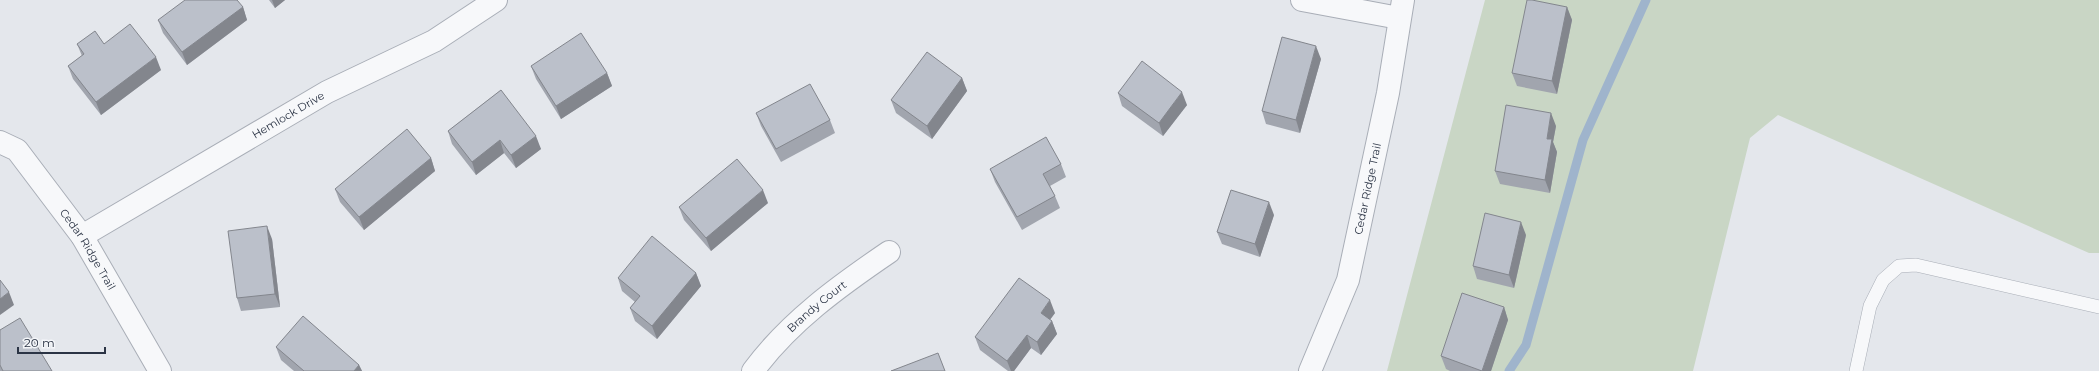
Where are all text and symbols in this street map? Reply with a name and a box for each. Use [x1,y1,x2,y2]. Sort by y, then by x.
street label: Hemlock Drive [249,88,327,142]
street label: Cedar Ridge Trail [1351,141,1384,236]
street label: Cedar Ridge Trail [57,206,119,292]
street label: Brandy Court [784,277,850,335]
scale bar [18,329,105,355]
text: 20 m [24,335,55,350]

